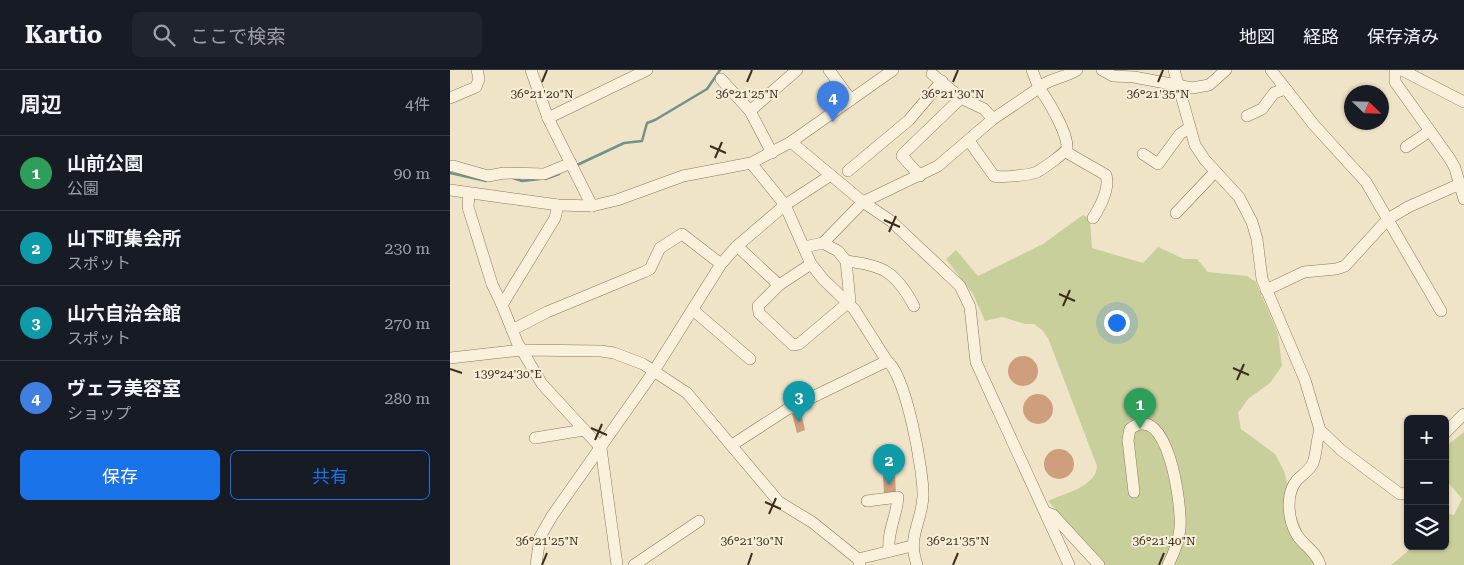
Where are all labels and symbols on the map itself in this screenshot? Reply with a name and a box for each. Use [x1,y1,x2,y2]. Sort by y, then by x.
pin: 4 [817,81,849,122]
north arrow [1344,85,1389,130]
text: 36°21'20"N [510,87,574,101]
text: 36°21'25"N [715,87,779,101]
text: 36°21'30"N [921,87,985,101]
text: 36°21'35"N [1126,87,1190,101]
your location [1104,310,1130,336]
text: 139°24'30"E [474,367,542,381]
pin: 3 [783,381,815,422]
pin: 1 [1124,388,1156,429]
pin: 2 [873,444,905,485]
text: 36°21'25"N [515,534,579,548]
text: 36°21'30"N [720,534,784,548]
text: 36°21'35"N [926,534,990,548]
text: 36°21'40"N [1132,534,1196,548]

